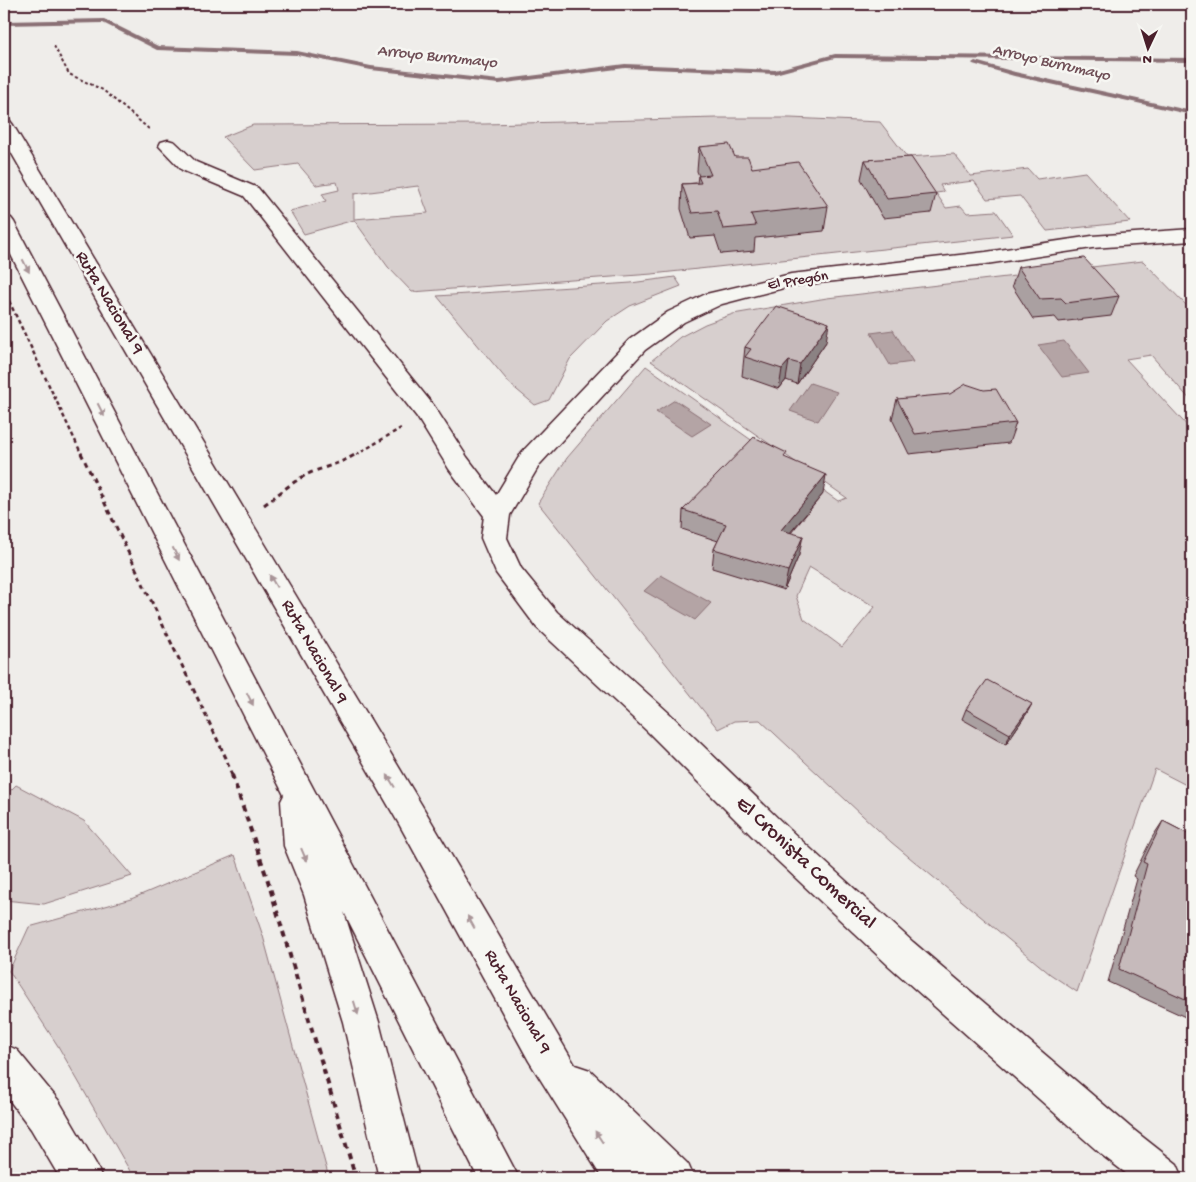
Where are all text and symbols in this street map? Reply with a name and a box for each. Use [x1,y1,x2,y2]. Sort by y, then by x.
north arrow [1124,22,1174,72]
water label: Arroyo Burrumayo [990,41,1112,87]
water label: Arroyo Burrumayo [376,42,498,74]
text: N [1142,50,1152,67]
street label: Ruta Nacional 9 [70,248,148,358]
one-way arrow [22,258,30,273]
street label: El Pregón [766,267,830,295]
one-way arrow [97,403,105,417]
one-way arrow [172,547,180,562]
one-way arrow [268,574,277,588]
street label: Ruta Nacional 9 [276,596,352,708]
one-way arrow [246,692,254,706]
one-way arrow [386,775,395,788]
street label: El Cronista Comercial [729,792,881,936]
one-way arrow [300,848,308,862]
one-way arrow [467,915,475,930]
street label: Ruta Nacional 9 [479,946,555,1058]
one-way arrow [353,1001,361,1016]
one-way arrow [594,1131,604,1144]

